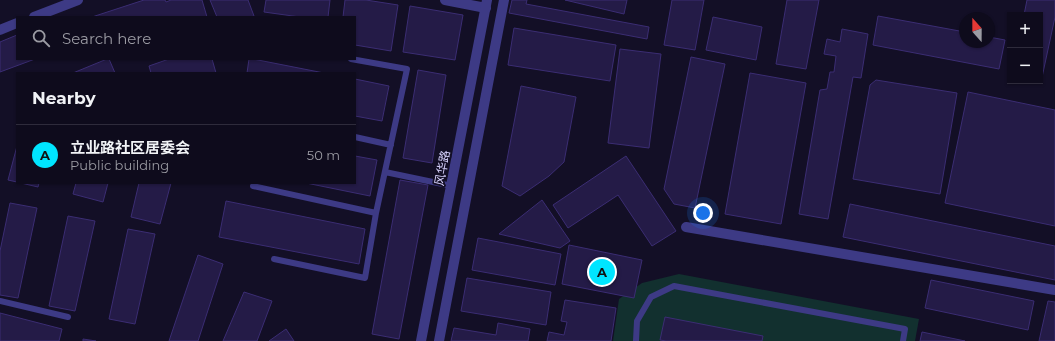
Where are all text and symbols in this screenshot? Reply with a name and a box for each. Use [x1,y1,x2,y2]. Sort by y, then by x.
north arrow [959,12,995,48]
map controls [1007,12,1043,84]
button: + [1007,12,1043,48]
search box [16,16,356,60]
icon: search [30,27,52,49]
text: Search here [62,29,151,48]
button: − [1007,48,1043,84]
text: Nearby [32,88,96,108]
text: 立业路社区居委会 [70,138,190,157]
text: A [40,147,50,163]
text: 50 m [307,147,340,163]
street label: 风华路 [431,149,453,187]
text: Public building [70,157,169,173]
your location [693,203,713,223]
pin: A [589,257,615,287]

